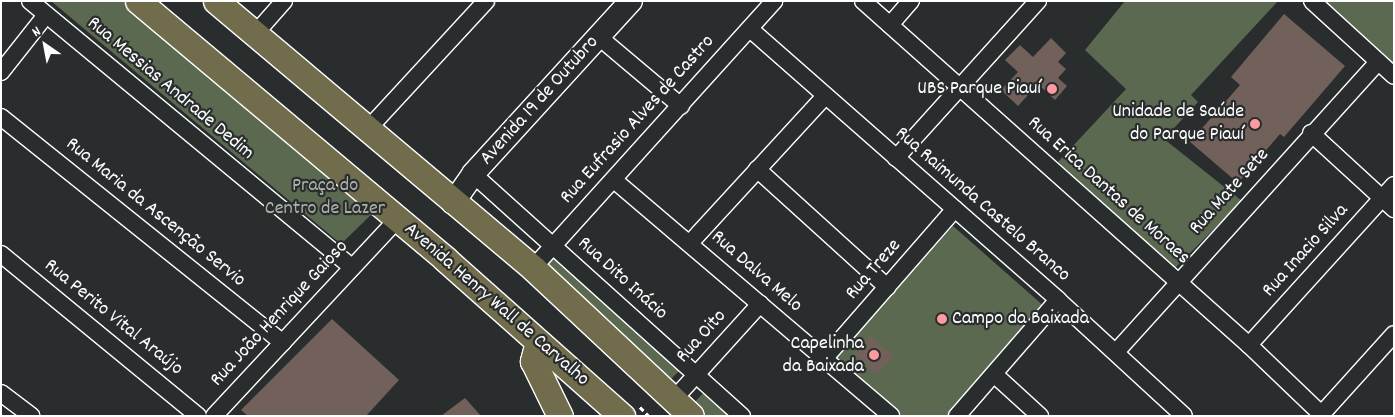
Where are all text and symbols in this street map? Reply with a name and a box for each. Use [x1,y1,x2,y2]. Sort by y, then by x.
street label: Rua Messias Andrade Dedim [82,12,258,166]
north arrow [20,20,70,70]
text: N [28,22,45,43]
street label: Rua Eufrasio Alves de Castro [556,30,720,210]
street label: Avenida 19 de Outubro [475,31,605,171]
place label: UBS Parque Piauí [917,77,1041,101]
marker: UBS Parque Piauí [1045,82,1059,96]
place label: Unidade de Saúde do Parque Piauí [1112,100,1244,147]
street label: Rua Erica Dantas de Moraes [1022,112,1194,270]
marker: Unidade de Saúde do Parque Piauí [1248,117,1262,131]
street label: Rua Raimunda Castelo Branco [889,122,1075,288]
street label: Rua Maria da Ascenção Servio [60,133,250,293]
street label: Rua Mate Sete [1185,144,1275,240]
park label: Praça do Centro de Lazer [265,174,385,221]
street label: Rua Inacio Silva [1258,199,1354,303]
street label: Avenida Henry Wall de Carvalho [398,218,594,392]
street label: Rua Dalva Melo [705,226,807,318]
street label: Rua Dito Inácio [572,232,672,326]
street label: Rua Treze [841,235,907,305]
street label: Rua João Henrique Gaioso [206,236,354,392]
street label: Rua Perito Vital Araújo [39,255,187,381]
street label: Rua Oito [672,305,732,369]
place label: Campo da Baixada [952,307,1089,331]
marker: Campo da Baixada [936,313,948,325]
place label: Capelinha da Baixada [783,332,864,379]
marker: Capelinha da Baixada [868,349,880,361]

